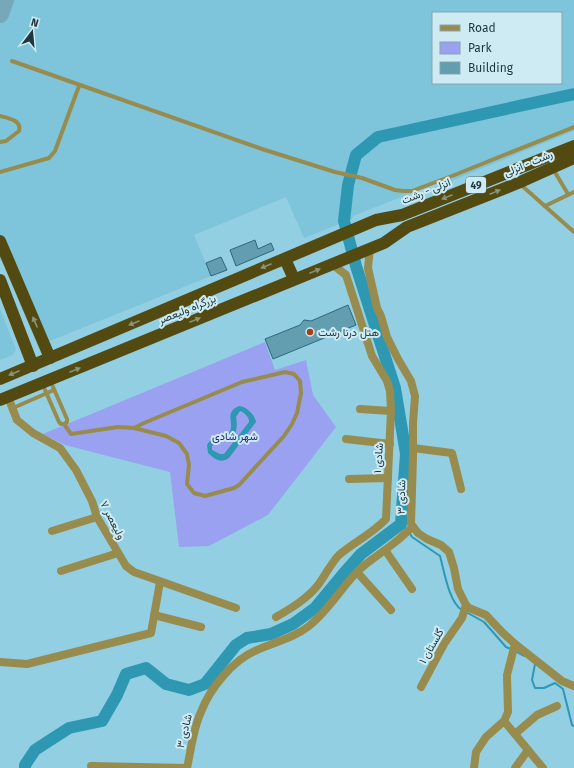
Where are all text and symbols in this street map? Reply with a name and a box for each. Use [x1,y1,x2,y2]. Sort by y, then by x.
north arrow [12,12,52,52]
legend [432,12,562,84]
text: N [29,16,40,30]
text: Road [468,21,496,35]
text: Park [468,41,492,55]
text: Building [468,61,514,75]
street label: رشت - انزلی [502,147,555,180]
street label: انزلی - رشت [400,176,453,207]
road number: 49 [466,177,486,193]
one-way arrow [490,188,502,194]
one-way arrow [440,194,452,200]
one-way arrow [260,264,272,270]
one-way arrow [310,267,322,273]
street label: بزرگراه ولیعصر [156,292,218,327]
one-way arrow [31,316,37,328]
one-way arrow [190,317,201,323]
one-way arrow [127,320,139,326]
place label: هتل درنا رشت [318,326,380,339]
marker: هتل درنا رشت [305,327,315,337]
one-way arrow [69,366,81,372]
one-way arrow [8,371,20,377]
park label: شهر شادی [212,430,258,443]
street label: شادی ۱ [371,442,386,474]
street label: شادی ۳ [395,479,408,514]
street label: ولیعصر ۷ [97,499,128,542]
street label: گلستان ۱ [416,626,447,666]
street label: شادی ۳ [174,712,195,750]

